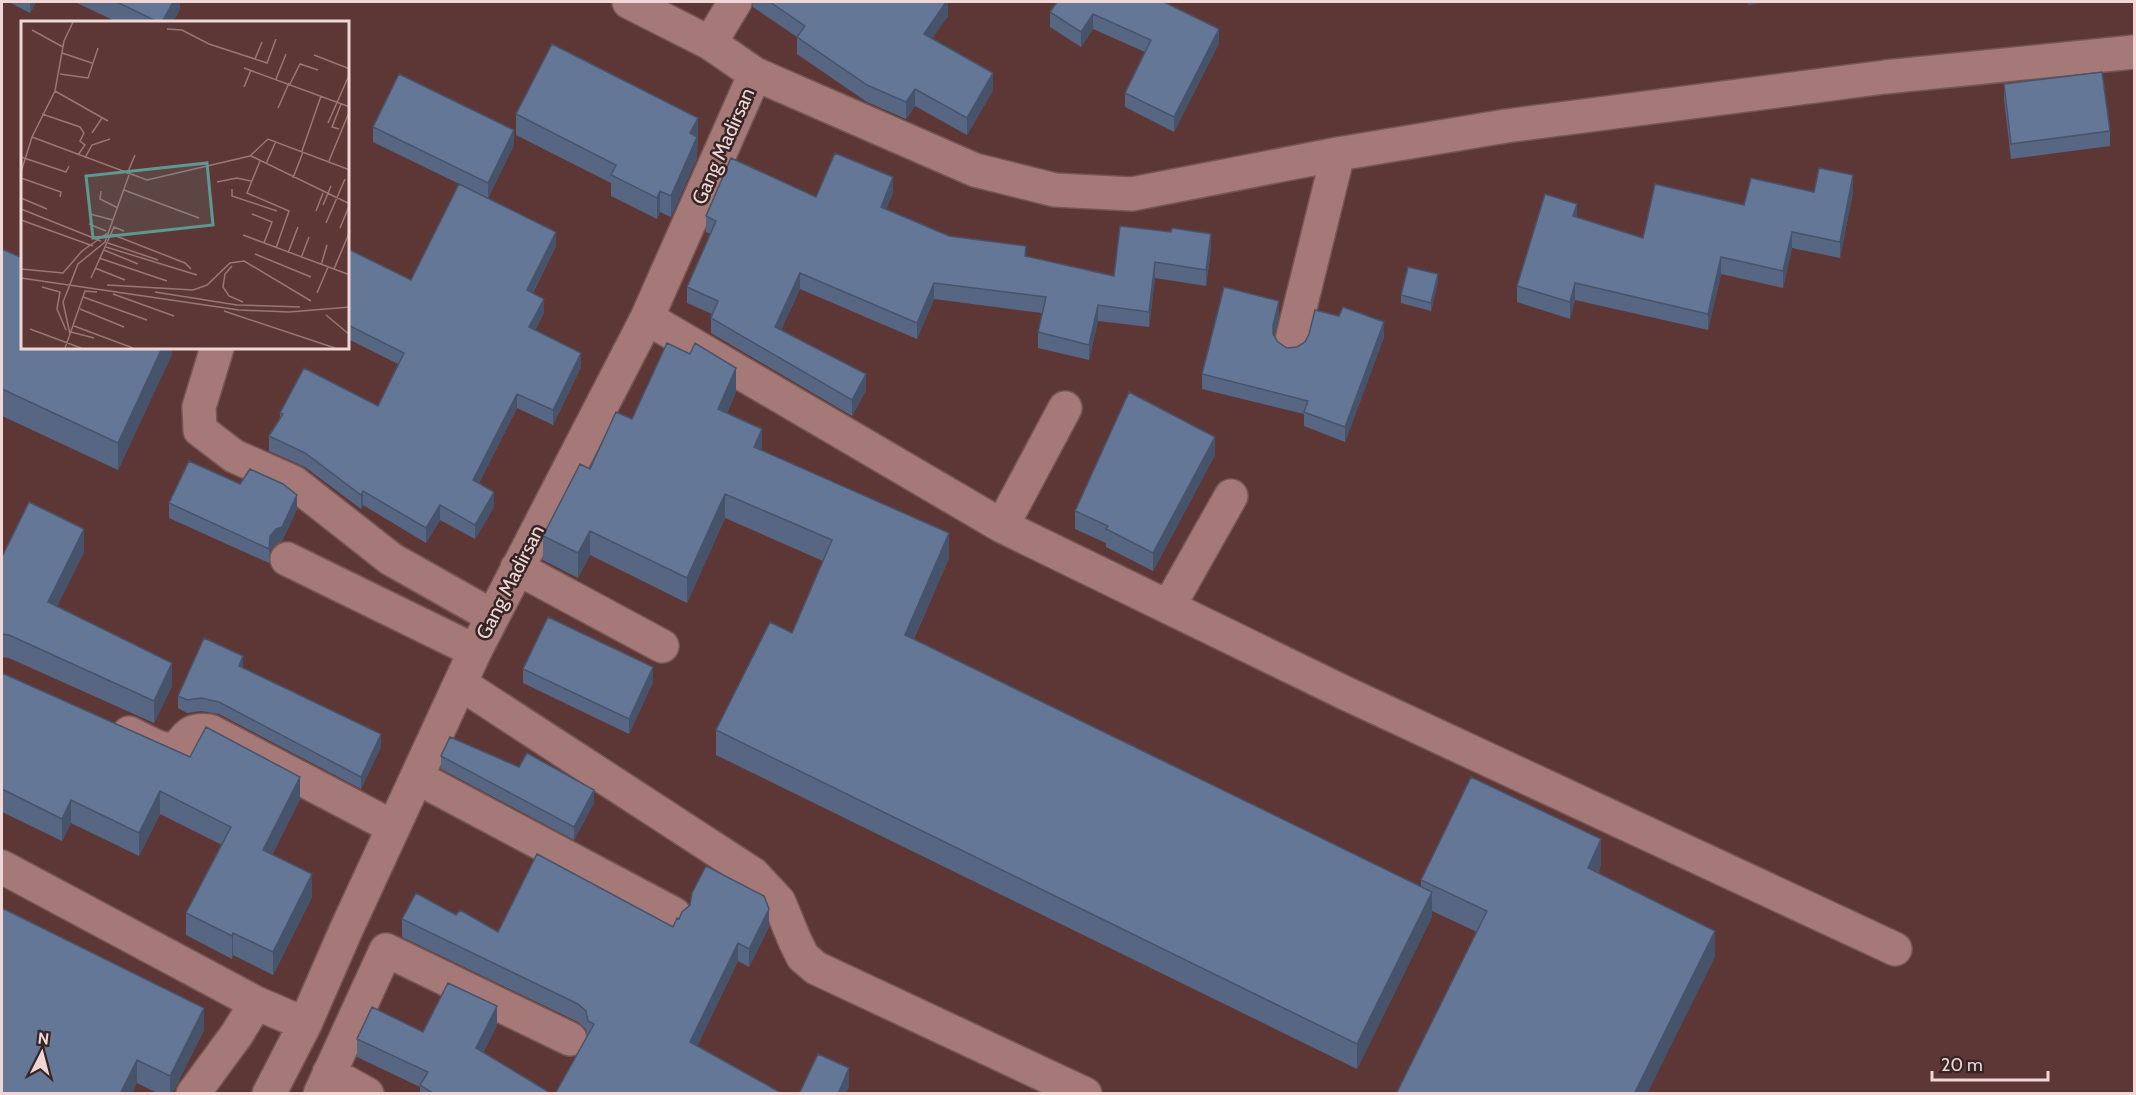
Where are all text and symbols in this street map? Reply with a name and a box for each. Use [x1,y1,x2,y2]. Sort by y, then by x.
inset map [21,21,350,350]
street label: Gang Madirsan [687,84,759,208]
street label: Gang Madirsan [471,521,549,643]
north arrow [12,1023,72,1083]
text: N [37,1029,50,1049]
scale bar [1932,1044,2048,1082]
text: 20 m [1941,1054,1983,1076]

